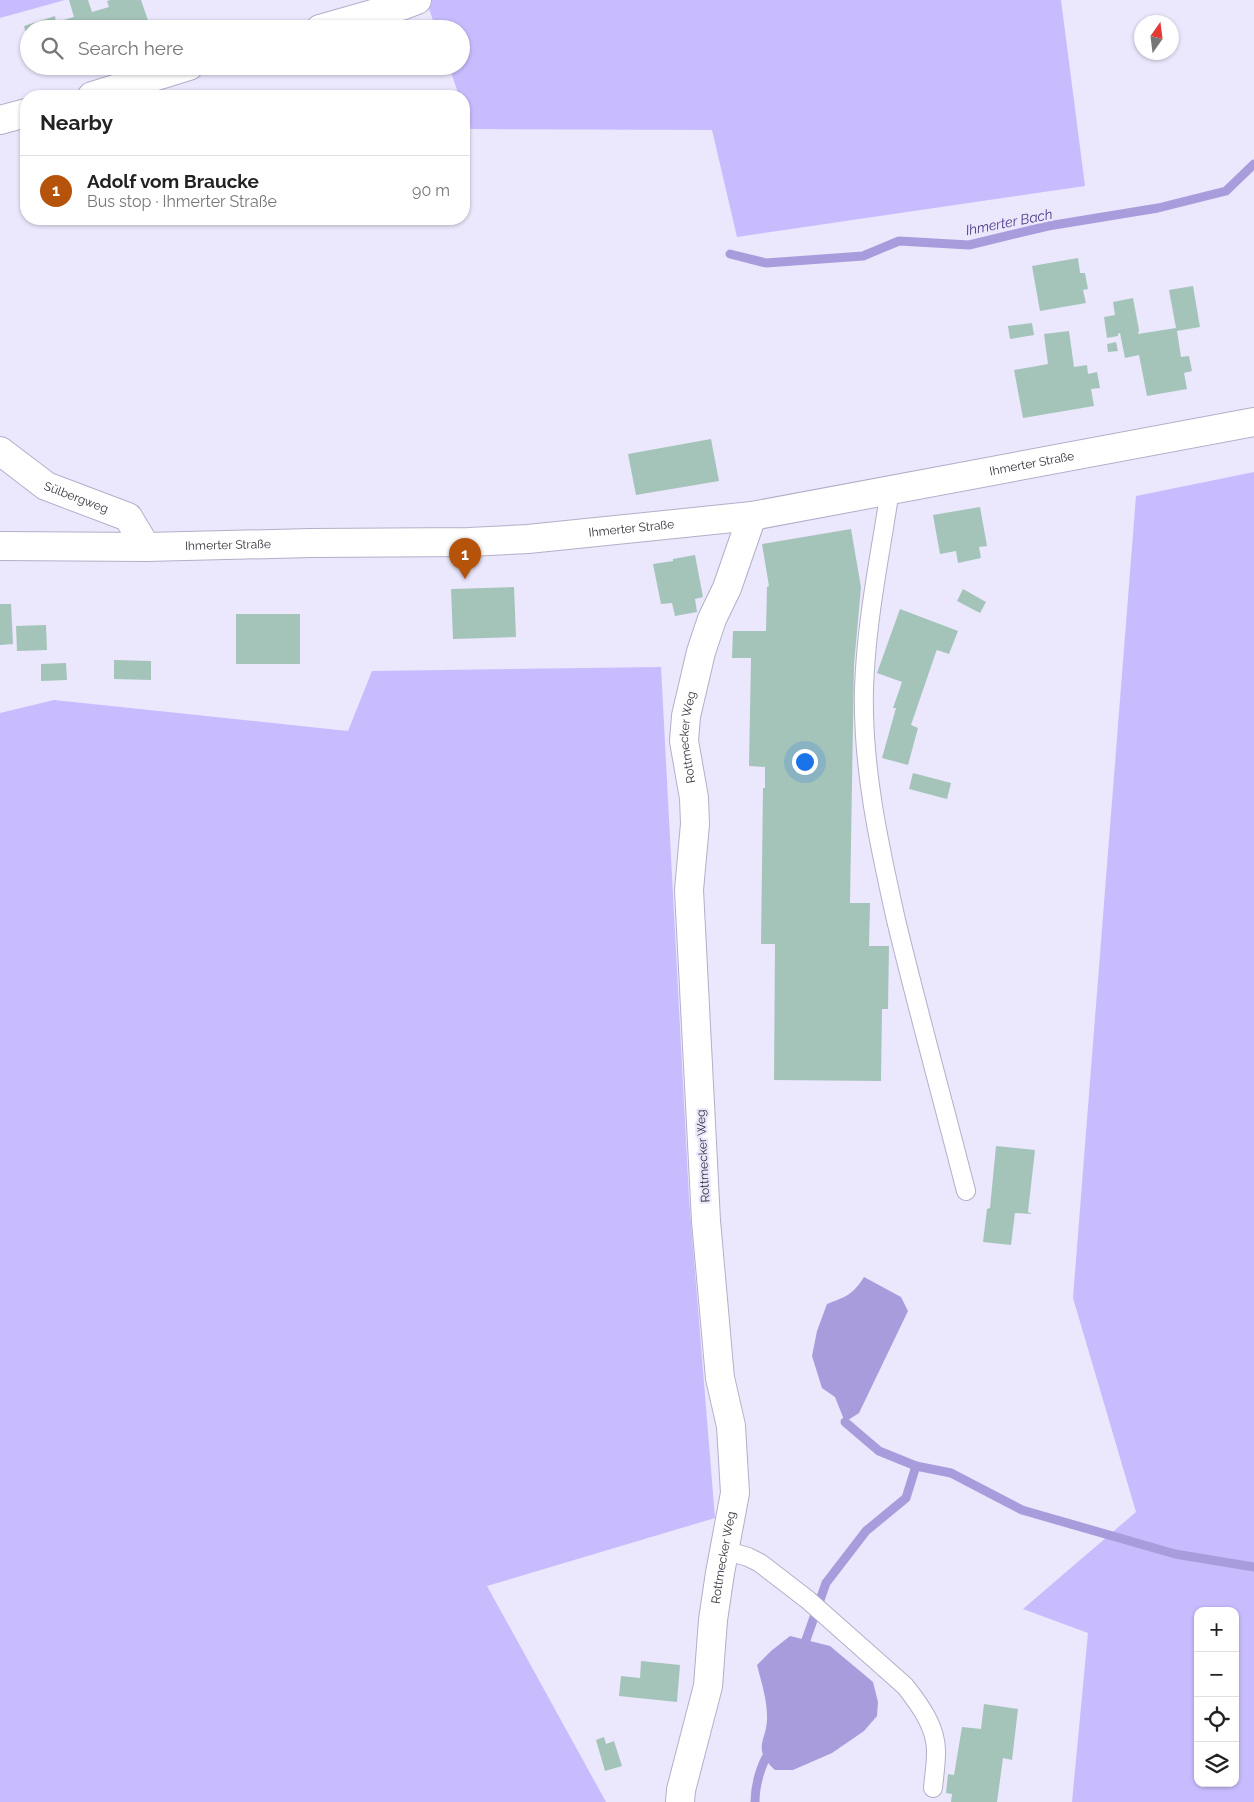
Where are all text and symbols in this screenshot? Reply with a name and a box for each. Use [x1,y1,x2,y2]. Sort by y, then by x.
north arrow [1134,15,1179,60]
search box [20,20,470,75]
icon: search [38,34,66,62]
text: Search here [78,37,184,59]
text: Nearby [40,110,113,135]
text: Adolf vom Braucke [87,170,259,192]
text: 1 [52,181,60,200]
text: 90 m [412,181,450,200]
text: Bus stop · Ihmerter Straße [87,192,277,211]
water label: Ihmerter Bach [964,206,1054,238]
street label: Ihmerter Straße [988,449,1075,478]
street label: Sülbergweg [42,479,110,516]
street label: Ihmerter Straße [588,517,675,540]
street label: Ihmerter Straße [185,537,271,553]
pin: 1 [449,538,481,579]
street label: Rottmecker Weg [677,690,699,784]
your location [792,749,818,775]
street label: Rottmecker Weg [694,1109,712,1203]
street label: Rottmecker Weg [709,1510,738,1605]
map controls [1194,1607,1239,1787]
button: + [1194,1607,1239,1652]
button: − [1194,1652,1239,1697]
button: locate [1194,1697,1239,1742]
button: layers [1194,1742,1239,1787]

